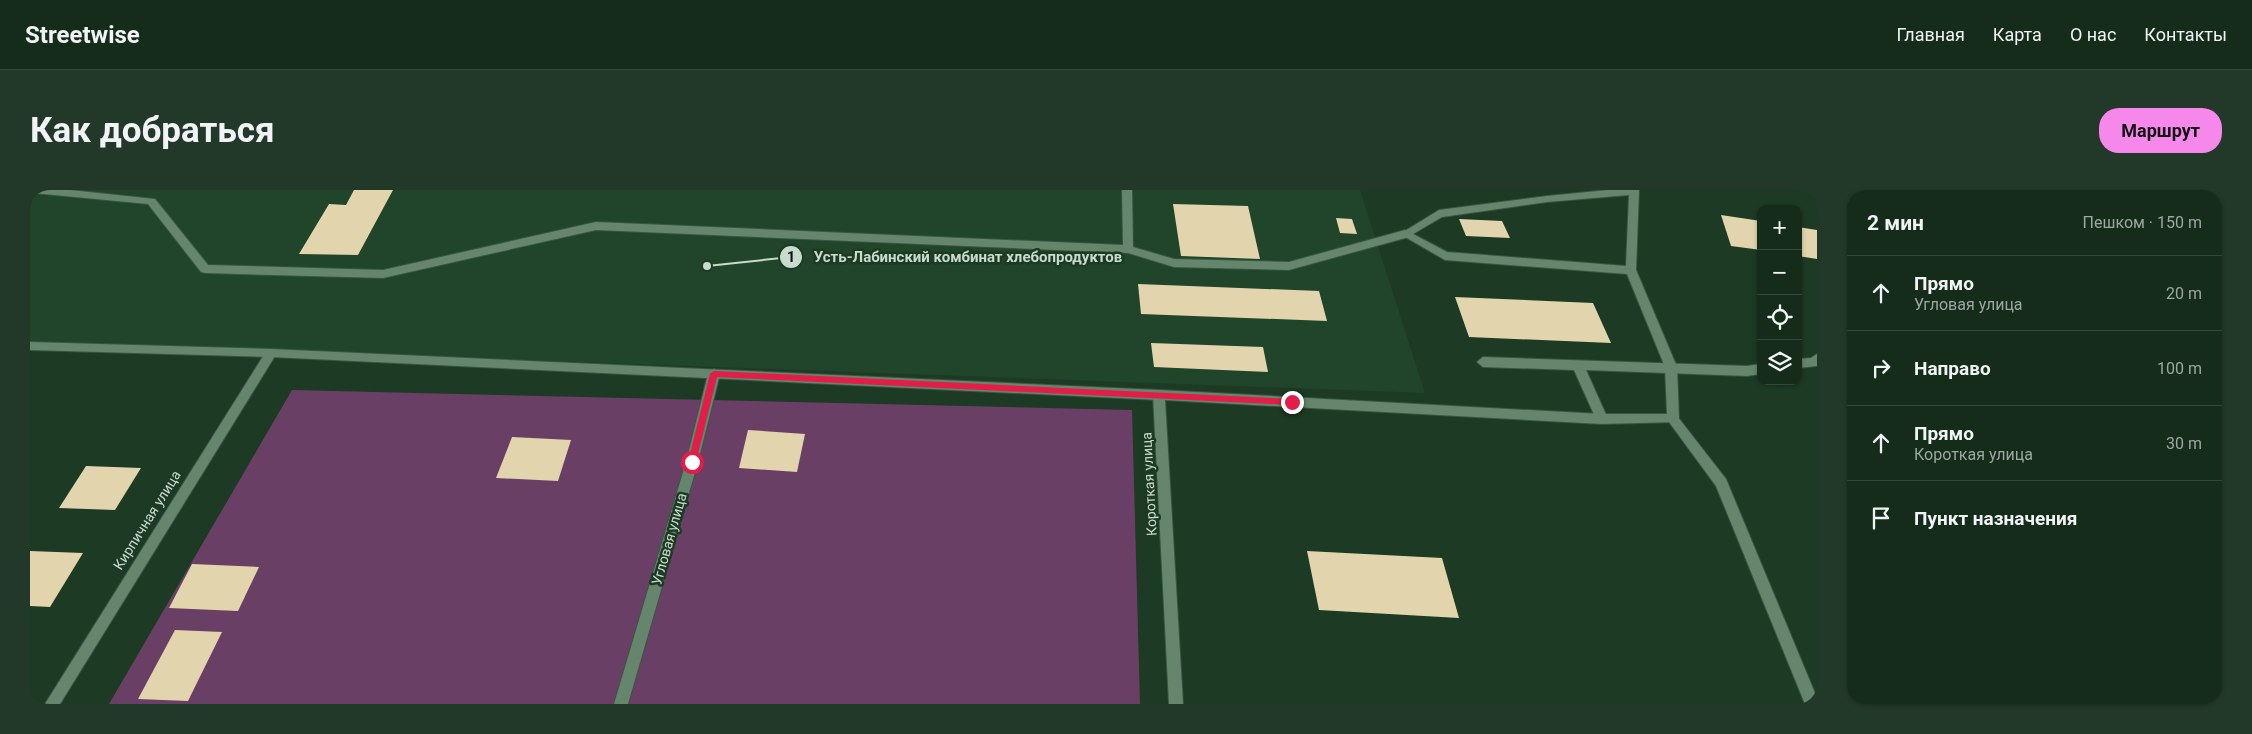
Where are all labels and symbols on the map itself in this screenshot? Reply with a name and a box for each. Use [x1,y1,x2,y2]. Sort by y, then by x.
callout: Усть-Лабинский комбинат хлебопродуктов [778,242,1132,272]
text: 1 [787,248,795,266]
text: Усть-Лабинский комбинат хлебопродуктов [814,248,1122,266]
route end [1281,391,1304,414]
street label: Короткая улица [1138,432,1160,536]
route start [681,451,704,474]
street label: Кирпичная улица [110,467,184,573]
street label: Угловая улица [648,491,690,587]

